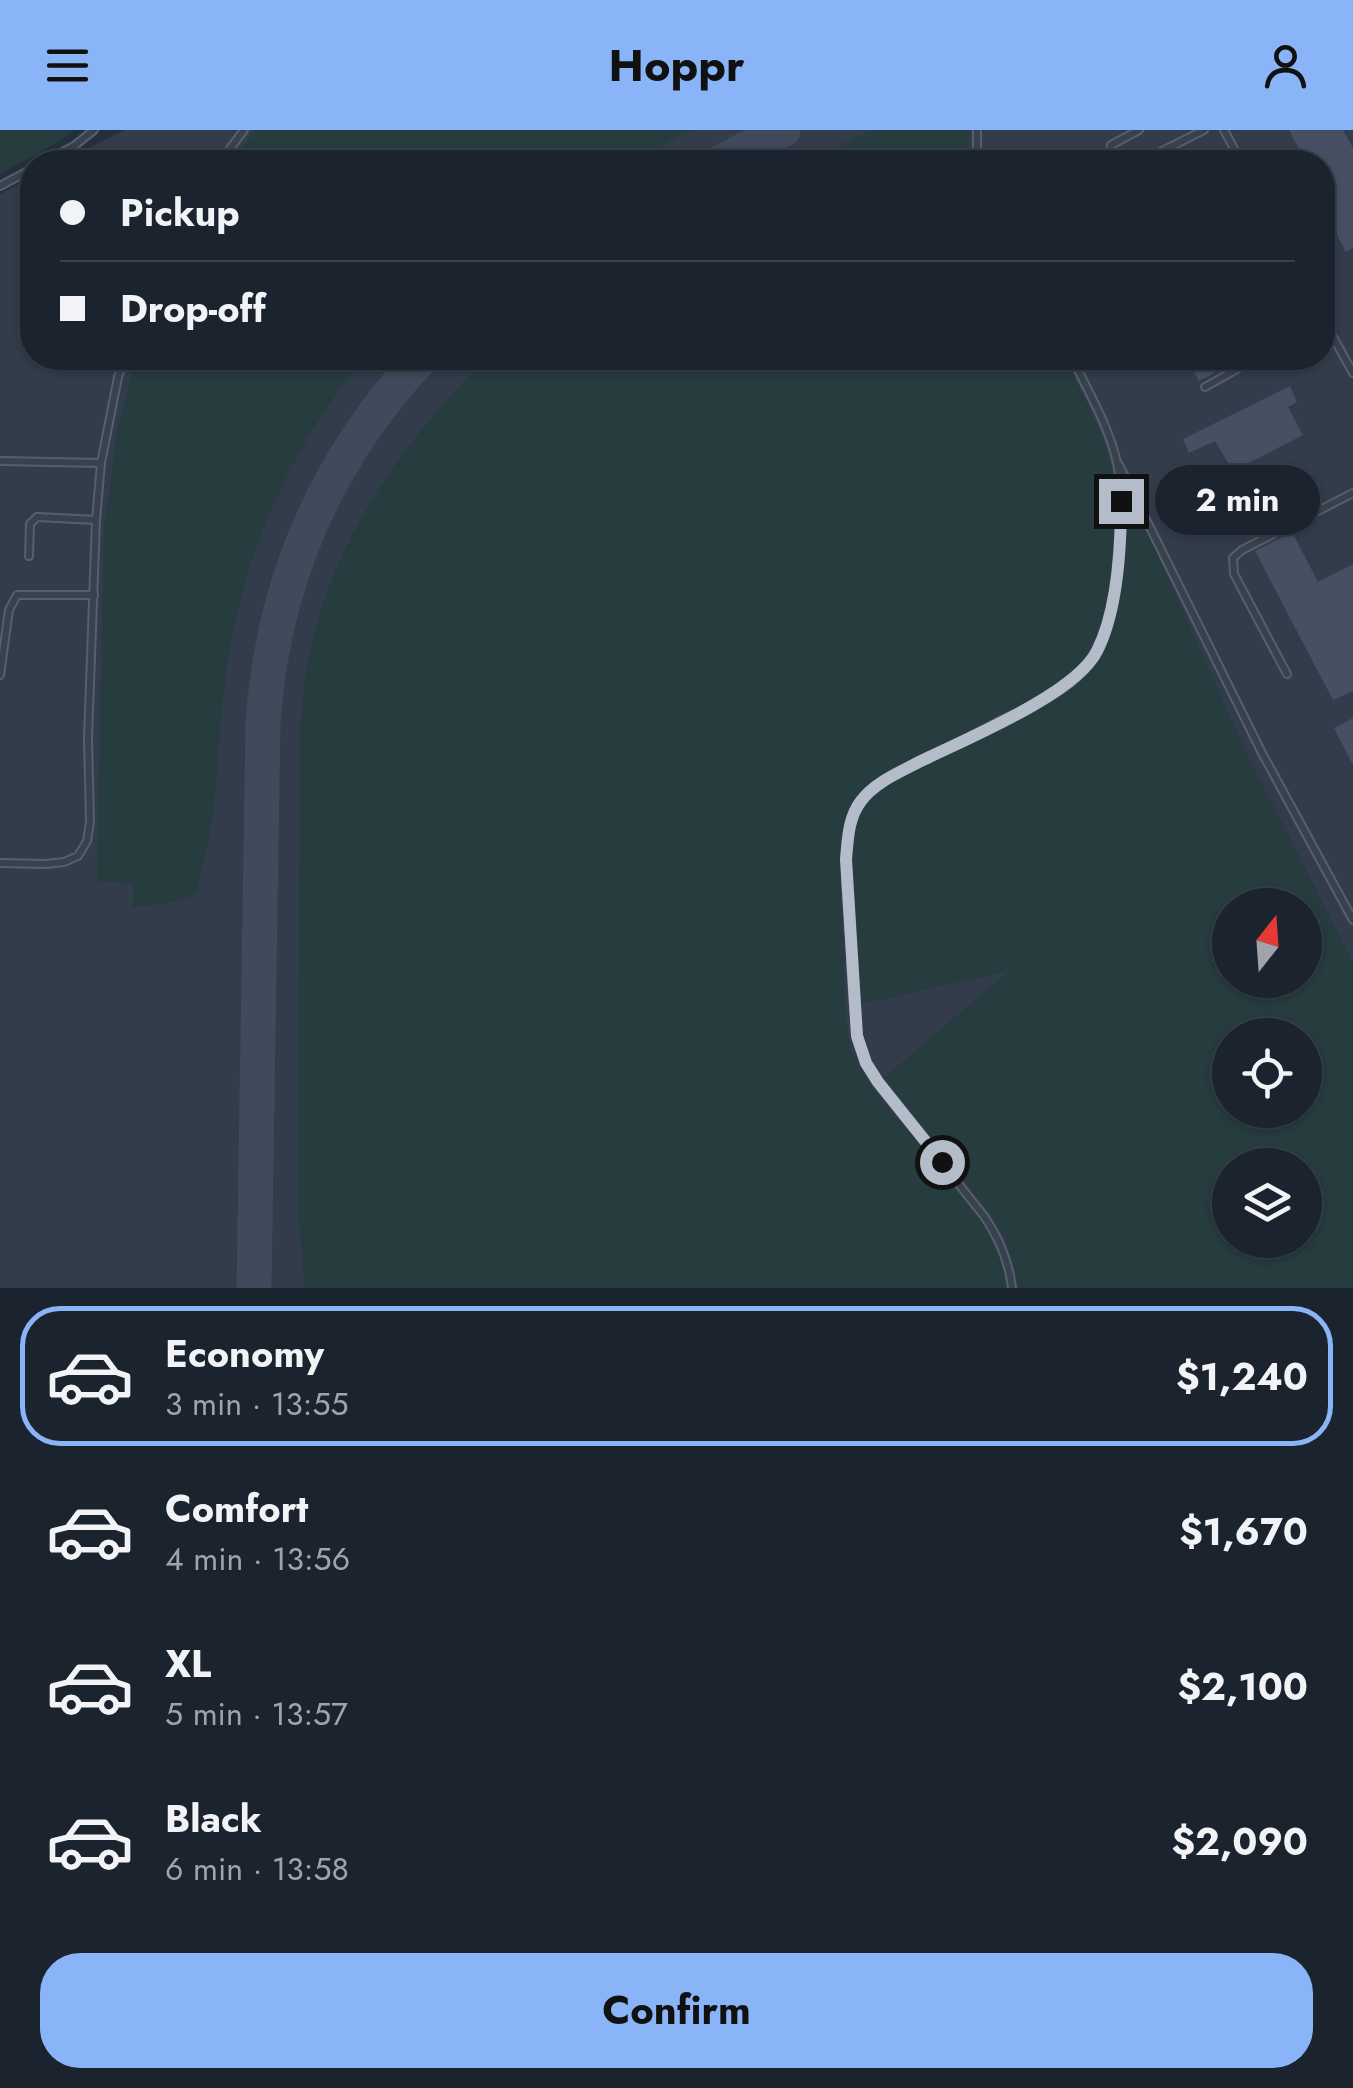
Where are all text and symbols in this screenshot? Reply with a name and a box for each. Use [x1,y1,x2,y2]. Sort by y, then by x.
text: Hoppr [609,33,744,98]
icon: menu [40,38,95,93]
icon: person [1258,38,1313,93]
text: Pickup [120,185,240,240]
text: Drop-off [120,281,266,336]
callout: 2 min [1156,466,1321,536]
text: 2 min [1195,477,1280,523]
route end [1099,479,1144,524]
north arrow [1212,888,1322,998]
map controls [1212,888,1322,1258]
button: locate [1212,1018,1322,1128]
route start [920,1140,965,1185]
button: layers [1212,1148,1322,1258]
text: Economy [165,1326,324,1381]
icon: car [45,1331,135,1421]
text: $1,240 [1176,1349,1308,1404]
text: 3 min · 13:55 [165,1381,349,1427]
text: Comfort [165,1481,308,1536]
icon: car [45,1486,135,1576]
text: $1,670 [1179,1504,1308,1559]
text: 4 min · 13:56 [165,1536,350,1582]
text: XL [165,1636,211,1691]
icon: car [45,1641,135,1731]
text: $2,100 [1177,1659,1308,1714]
text: 5 min · 13:57 [165,1691,348,1737]
text: Black [165,1791,262,1846]
icon: car [45,1796,135,1886]
text: $2,090 [1171,1814,1308,1869]
text: 6 min · 13:58 [165,1846,349,1892]
button: Confirm [40,1953,1313,2068]

